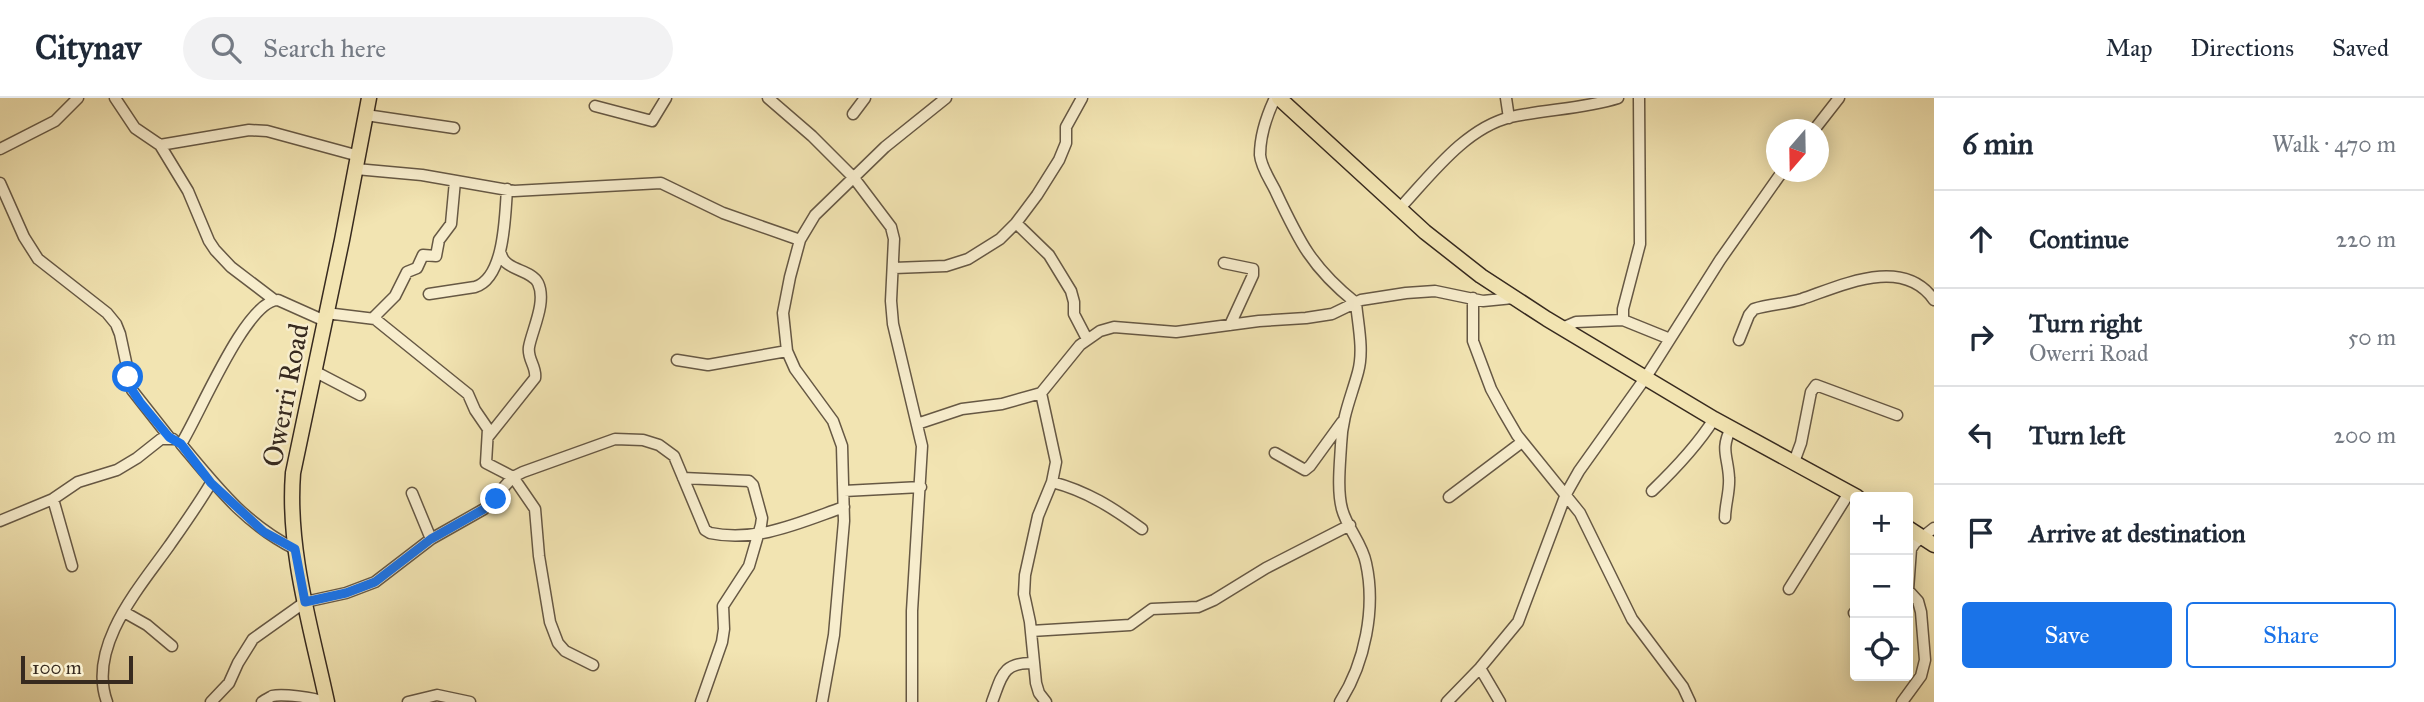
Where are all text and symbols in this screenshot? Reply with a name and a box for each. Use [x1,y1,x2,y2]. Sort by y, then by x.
search box [183,17,673,80]
text: Citynav [35,28,141,68]
icon: search [207,29,245,67]
text: Search here [263,32,386,64]
text: Map [2106,33,2153,63]
text: Directions [2191,33,2294,63]
text: Saved [2332,33,2389,63]
north arrow [1766,119,1829,182]
text: 6 min [1962,126,2034,162]
text: Walk · 470 m [2272,130,2396,158]
icon: ahead [1962,220,2000,258]
text: Continue [2029,223,2129,255]
text: 220 m [2336,225,2396,253]
text: Turn right [2029,307,2142,339]
icon: right [1962,318,2000,356]
street label: Owerri Road [254,320,317,470]
text: 50 m [2348,323,2396,351]
text: Owerri Road [2029,339,2149,367]
route start [112,361,143,392]
icon: left [1962,416,2000,454]
text: Turn left [2029,419,2125,451]
text: 200 m [2334,421,2396,449]
route end [480,483,511,514]
map controls [1850,492,1913,681]
button: + [1850,492,1913,555]
icon: arrive [1962,514,2000,552]
text: Arrive at destination [2029,517,2246,549]
button: − [1850,555,1913,618]
button: Save [1962,602,2172,668]
button: Share [2186,602,2396,668]
button: locate [1850,618,1913,681]
scale bar [21,653,133,685]
text: 100 m [32,656,82,679]

